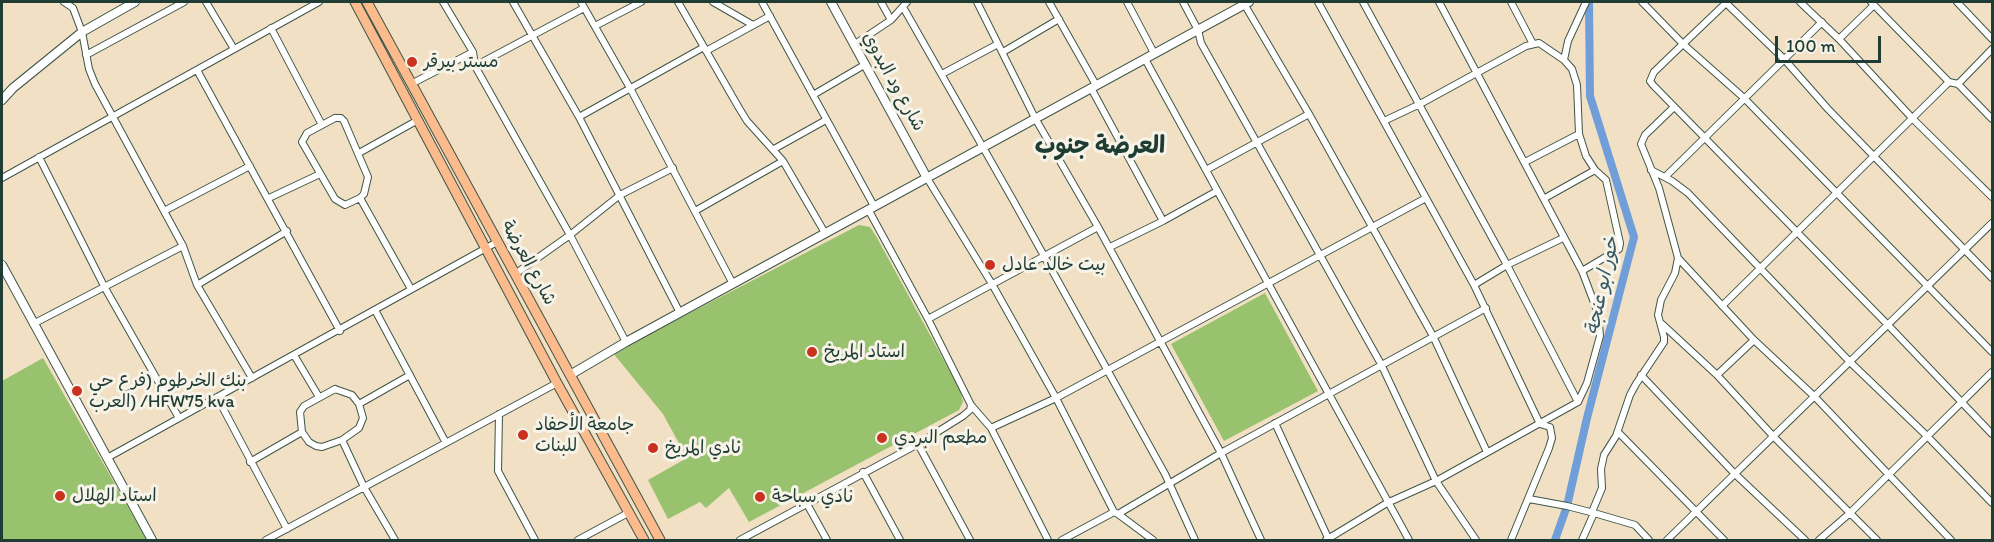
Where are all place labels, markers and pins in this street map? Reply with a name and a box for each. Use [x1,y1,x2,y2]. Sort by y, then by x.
place label: مستر بيرقر [424,51,498,73]
marker: مستر بيرقر [405,55,419,69]
place label: بيت خالد عادل [1002,254,1106,276]
marker: بيت خالد عادل [983,258,997,272]
place label: استاد المريخ [824,341,905,363]
marker: استاد المريخ [805,345,819,359]
place label: بنك الخرطوم (فرع حي العرب) /HFW75 kva [89,370,247,412]
marker: بنك الخرطوم (فرع حي العرب) /HFW75 kva [70,384,84,398]
place label: جامعة الأحفاد للبنات [535,414,634,456]
place label: مطعم البردي [894,427,987,449]
marker: جامعة الأحفاد للبنات [516,428,530,442]
marker: مطعم البردي [875,431,889,445]
place label: نادي المريخ [665,437,741,459]
marker: نادي المريخ [646,441,660,455]
place label: استاد الهلال [72,485,157,507]
place label: نادي سباحة [772,486,853,508]
marker: استاد الهلال [53,489,67,503]
marker: نادي سباحة [753,490,767,504]

